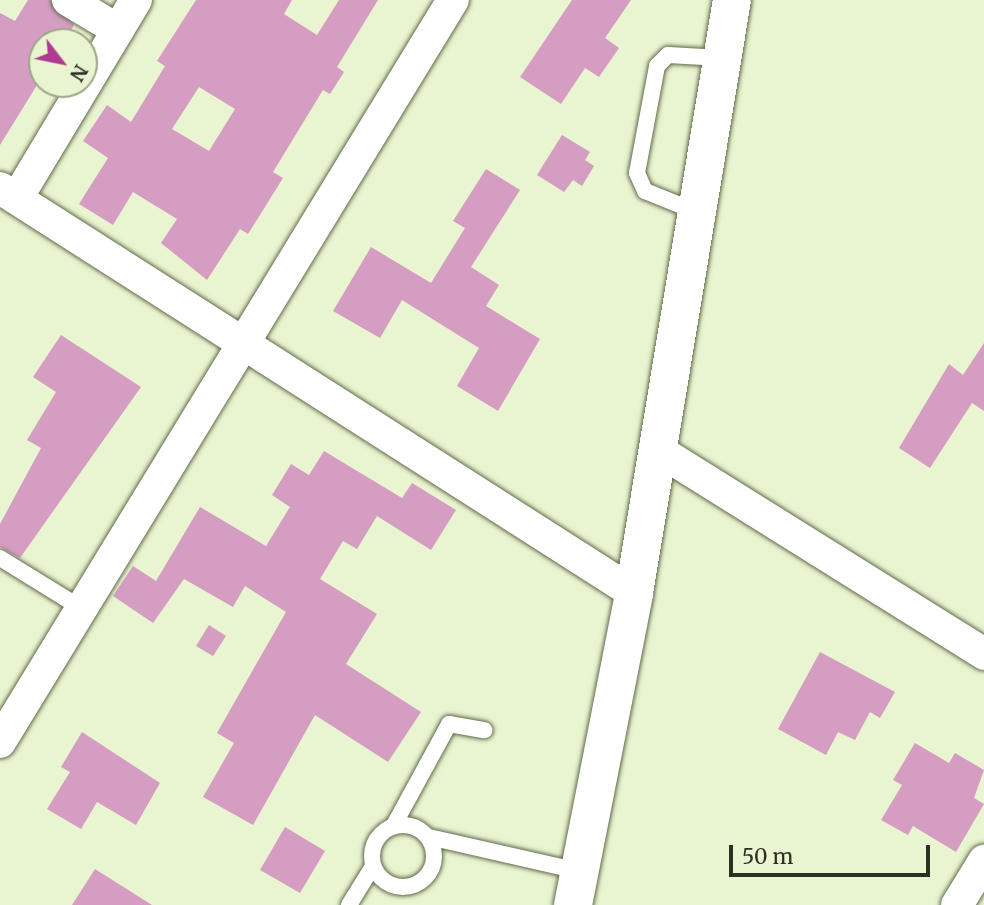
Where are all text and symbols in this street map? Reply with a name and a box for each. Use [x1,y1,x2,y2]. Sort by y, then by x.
north arrow [28,28,98,98]
text: N [65,60,93,86]
scale bar [732,832,933,876]
text: 50 m [742,843,793,870]

